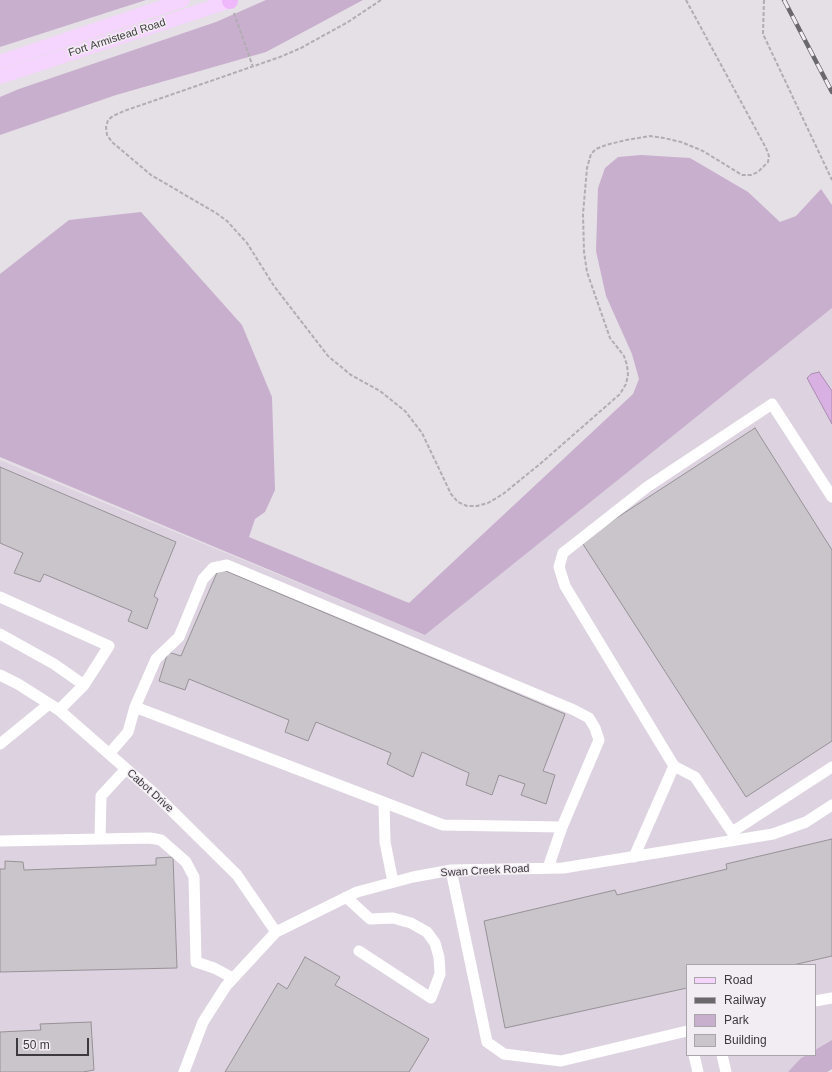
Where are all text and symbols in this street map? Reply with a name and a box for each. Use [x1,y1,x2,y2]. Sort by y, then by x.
street label: Fort Armistead Road [67,16,167,60]
street label: Cabot Drive [124,767,176,815]
street label: Swan Creek Road [440,862,530,880]
legend [686,964,816,1056]
text: Road [724,973,753,987]
text: Railway [724,993,766,1007]
text: Park [724,1013,749,1027]
scale bar [18,1030,91,1056]
text: Building [724,1033,767,1047]
text: 50 m [23,1038,50,1052]

